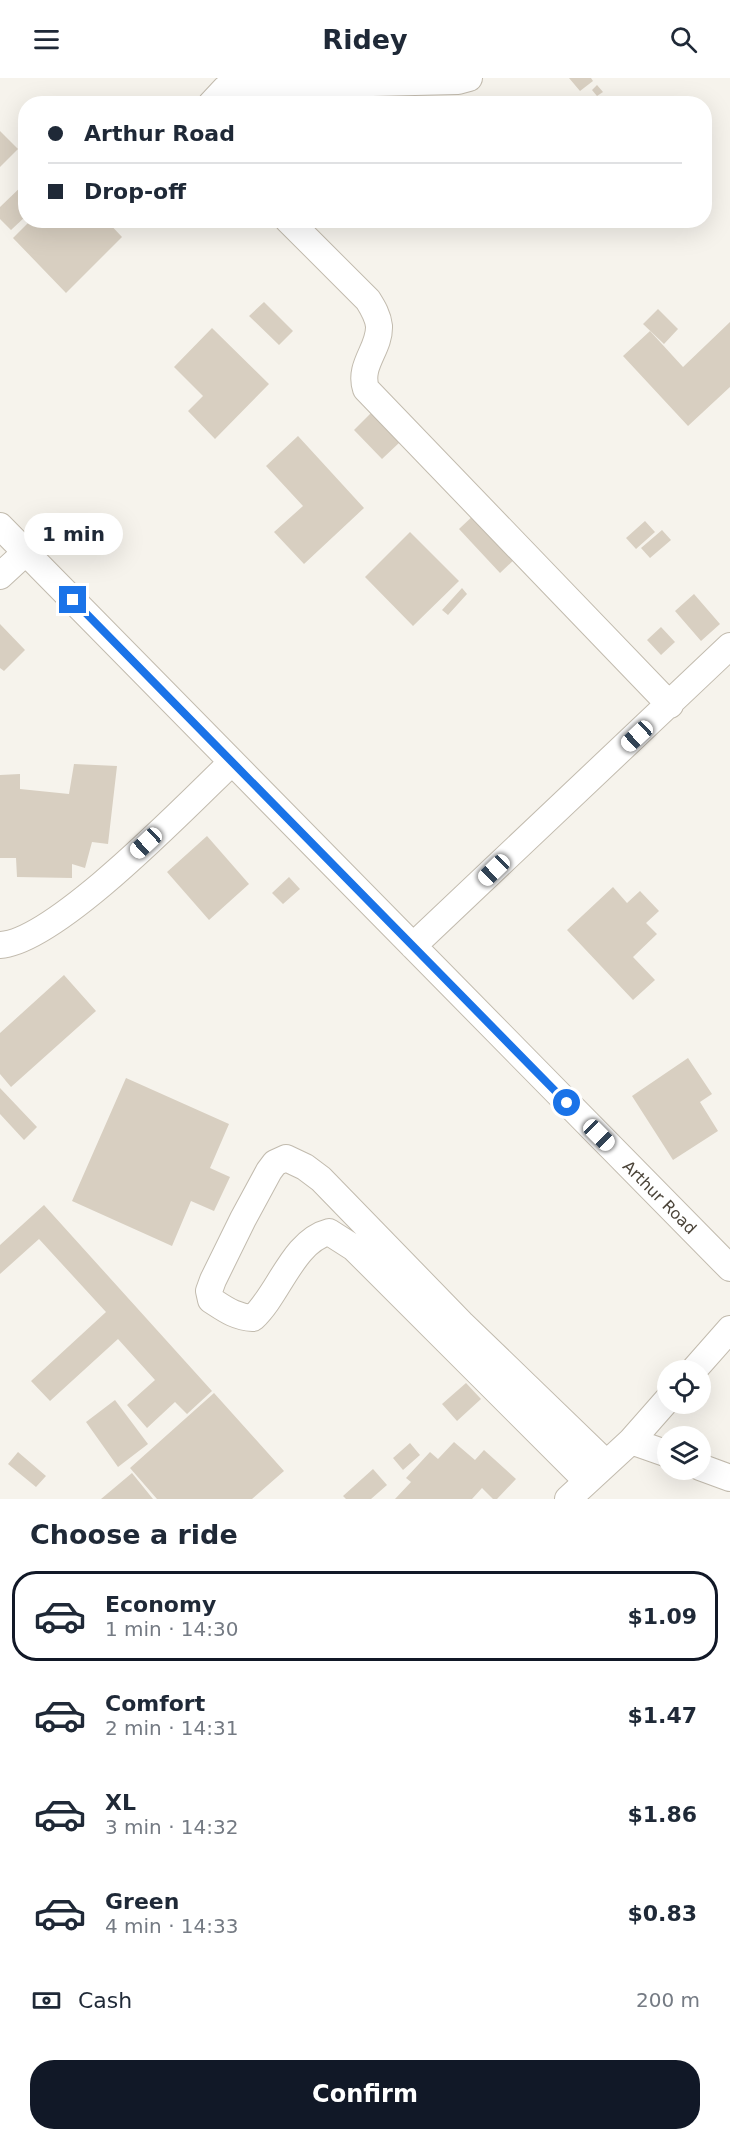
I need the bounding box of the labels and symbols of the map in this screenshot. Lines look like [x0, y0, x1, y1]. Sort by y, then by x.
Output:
callout: 1 min [23, 513, 122, 555]
route end [59, 586, 86, 613]
car [618, 717, 656, 755]
car [127, 824, 165, 862]
car [475, 851, 513, 889]
route start [553, 1089, 580, 1116]
car [580, 1116, 618, 1154]
street label: Arthur Road [619, 1157, 700, 1238]

